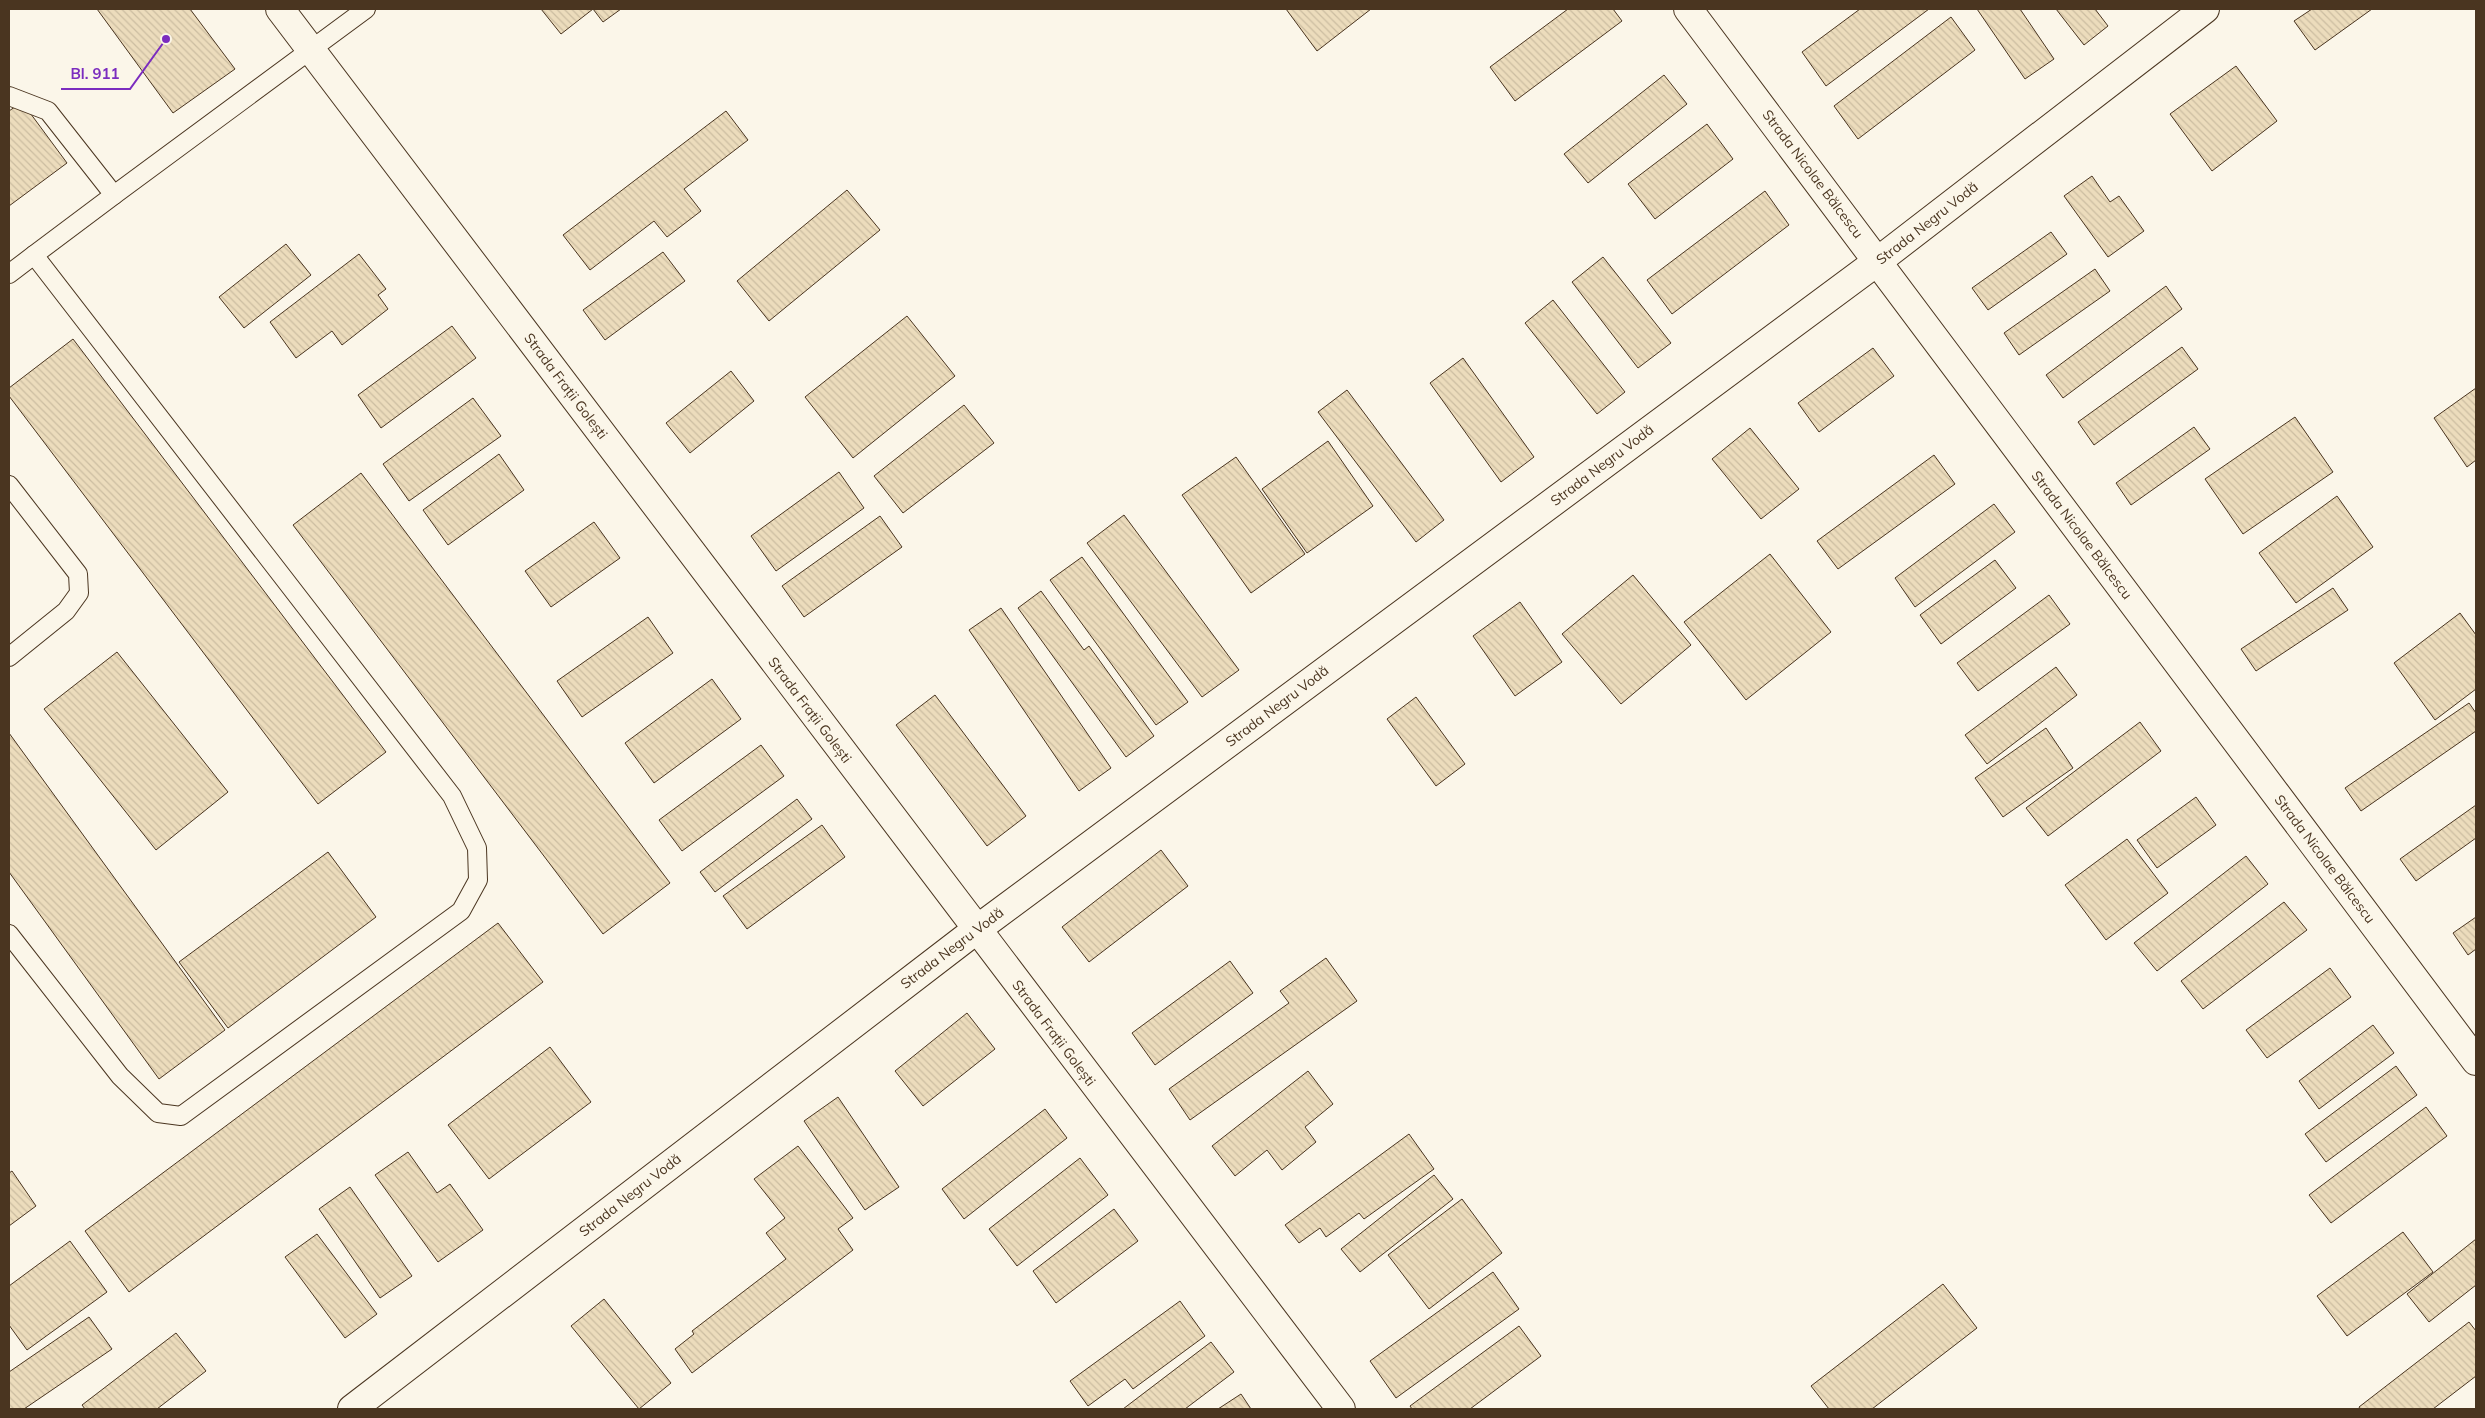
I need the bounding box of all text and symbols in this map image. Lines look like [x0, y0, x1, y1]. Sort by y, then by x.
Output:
callout: Bl. 911 [61, 59, 130, 89]
text: Bl. 911 [70, 64, 120, 83]
street label: Strada Nicolae Bălcescu [1759, 106, 1867, 242]
street label: Strada Negru Vodă [1872, 178, 1982, 268]
street label: Strada Frații Golești [520, 329, 612, 443]
street label: Strada Negru Vodă [1547, 420, 1657, 510]
street label: Strada Nicolae Bălcescu [2028, 467, 2136, 603]
street label: Strada Frații Golești [764, 653, 856, 767]
street label: Strada Negru Vodă [1222, 661, 1332, 751]
street label: Strada Nicolae Bălcescu [2271, 791, 2379, 927]
street label: Strada Negru Vodă [897, 903, 1007, 993]
street label: Strada Frații Golești [1008, 976, 1100, 1090]
street label: Strada Negru Vodă [575, 1150, 685, 1240]

